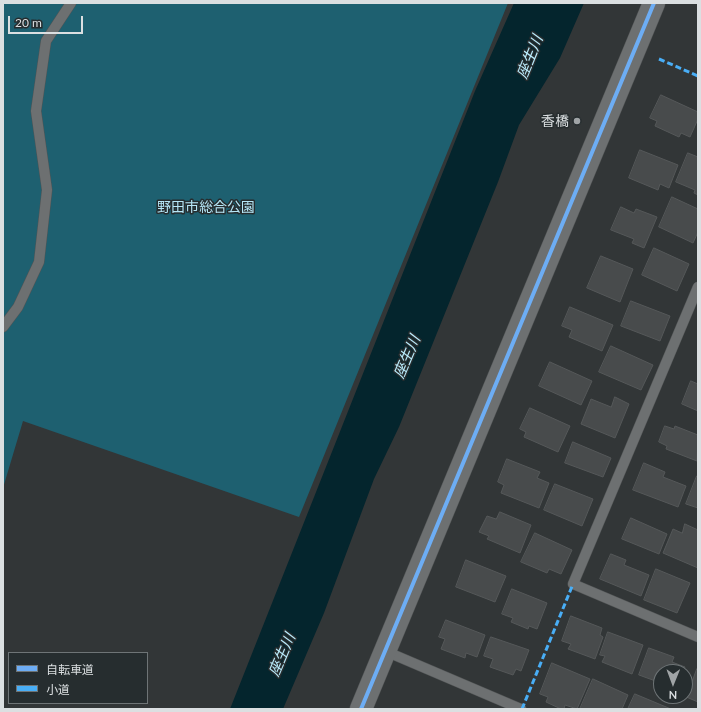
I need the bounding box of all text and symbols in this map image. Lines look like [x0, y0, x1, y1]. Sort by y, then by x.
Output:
scale bar [10, 8, 85, 34]
text: 20 m [15, 15, 42, 30]
water label: 座生川 [513, 33, 547, 81]
place label: 香橋 [541, 113, 569, 129]
marker: 香橋 [572, 116, 582, 126]
park label: 野田市総合公園 [157, 199, 255, 215]
water label: 座生川 [390, 333, 424, 381]
water label: 座生川 [265, 631, 299, 679]
legend [8, 652, 148, 704]
text: 自転車道 [46, 662, 94, 677]
north arrow [653, 664, 693, 704]
text: 小道 [46, 682, 70, 697]
text: N [668, 689, 677, 702]

